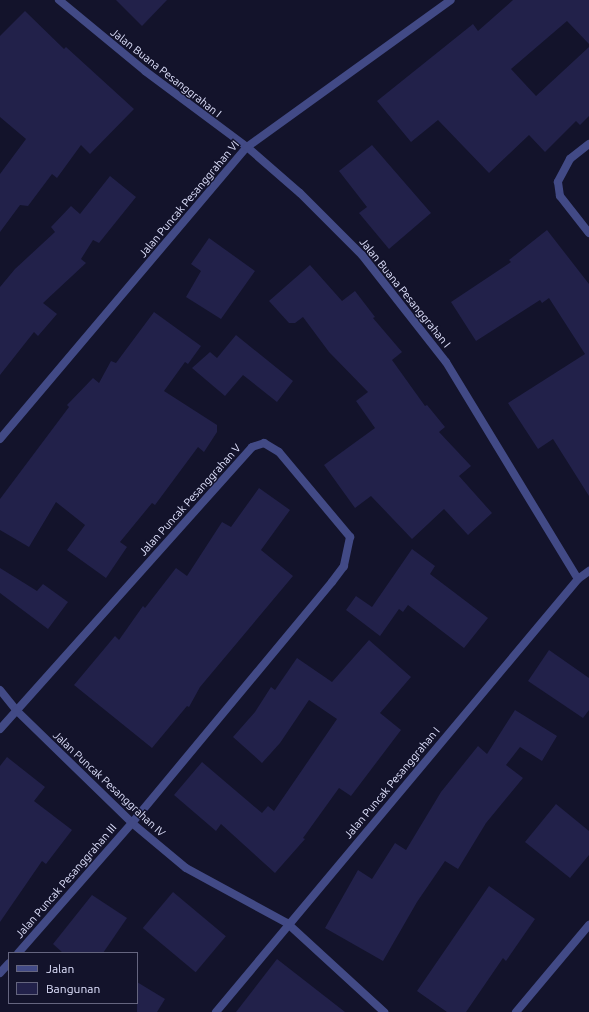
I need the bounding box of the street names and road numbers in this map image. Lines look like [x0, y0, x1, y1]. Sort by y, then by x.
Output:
street label: Jalan Buana Pesanggrahan I [108, 26, 224, 120]
street label: Jalan Puncak Pesanggrahan VI [136, 138, 242, 260]
street label: Jalan Buana Pesanggrahan I [357, 236, 453, 350]
street label: Jalan Puncak Pesanggrahan V [136, 441, 244, 559]
street label: Jalan Puncak Pesanggrahan I [341, 725, 443, 841]
street label: Jalan Puncak Pesanggrahan IV [50, 729, 168, 839]
street label: Jalan Puncak Pesanggrahan III [13, 821, 119, 941]

